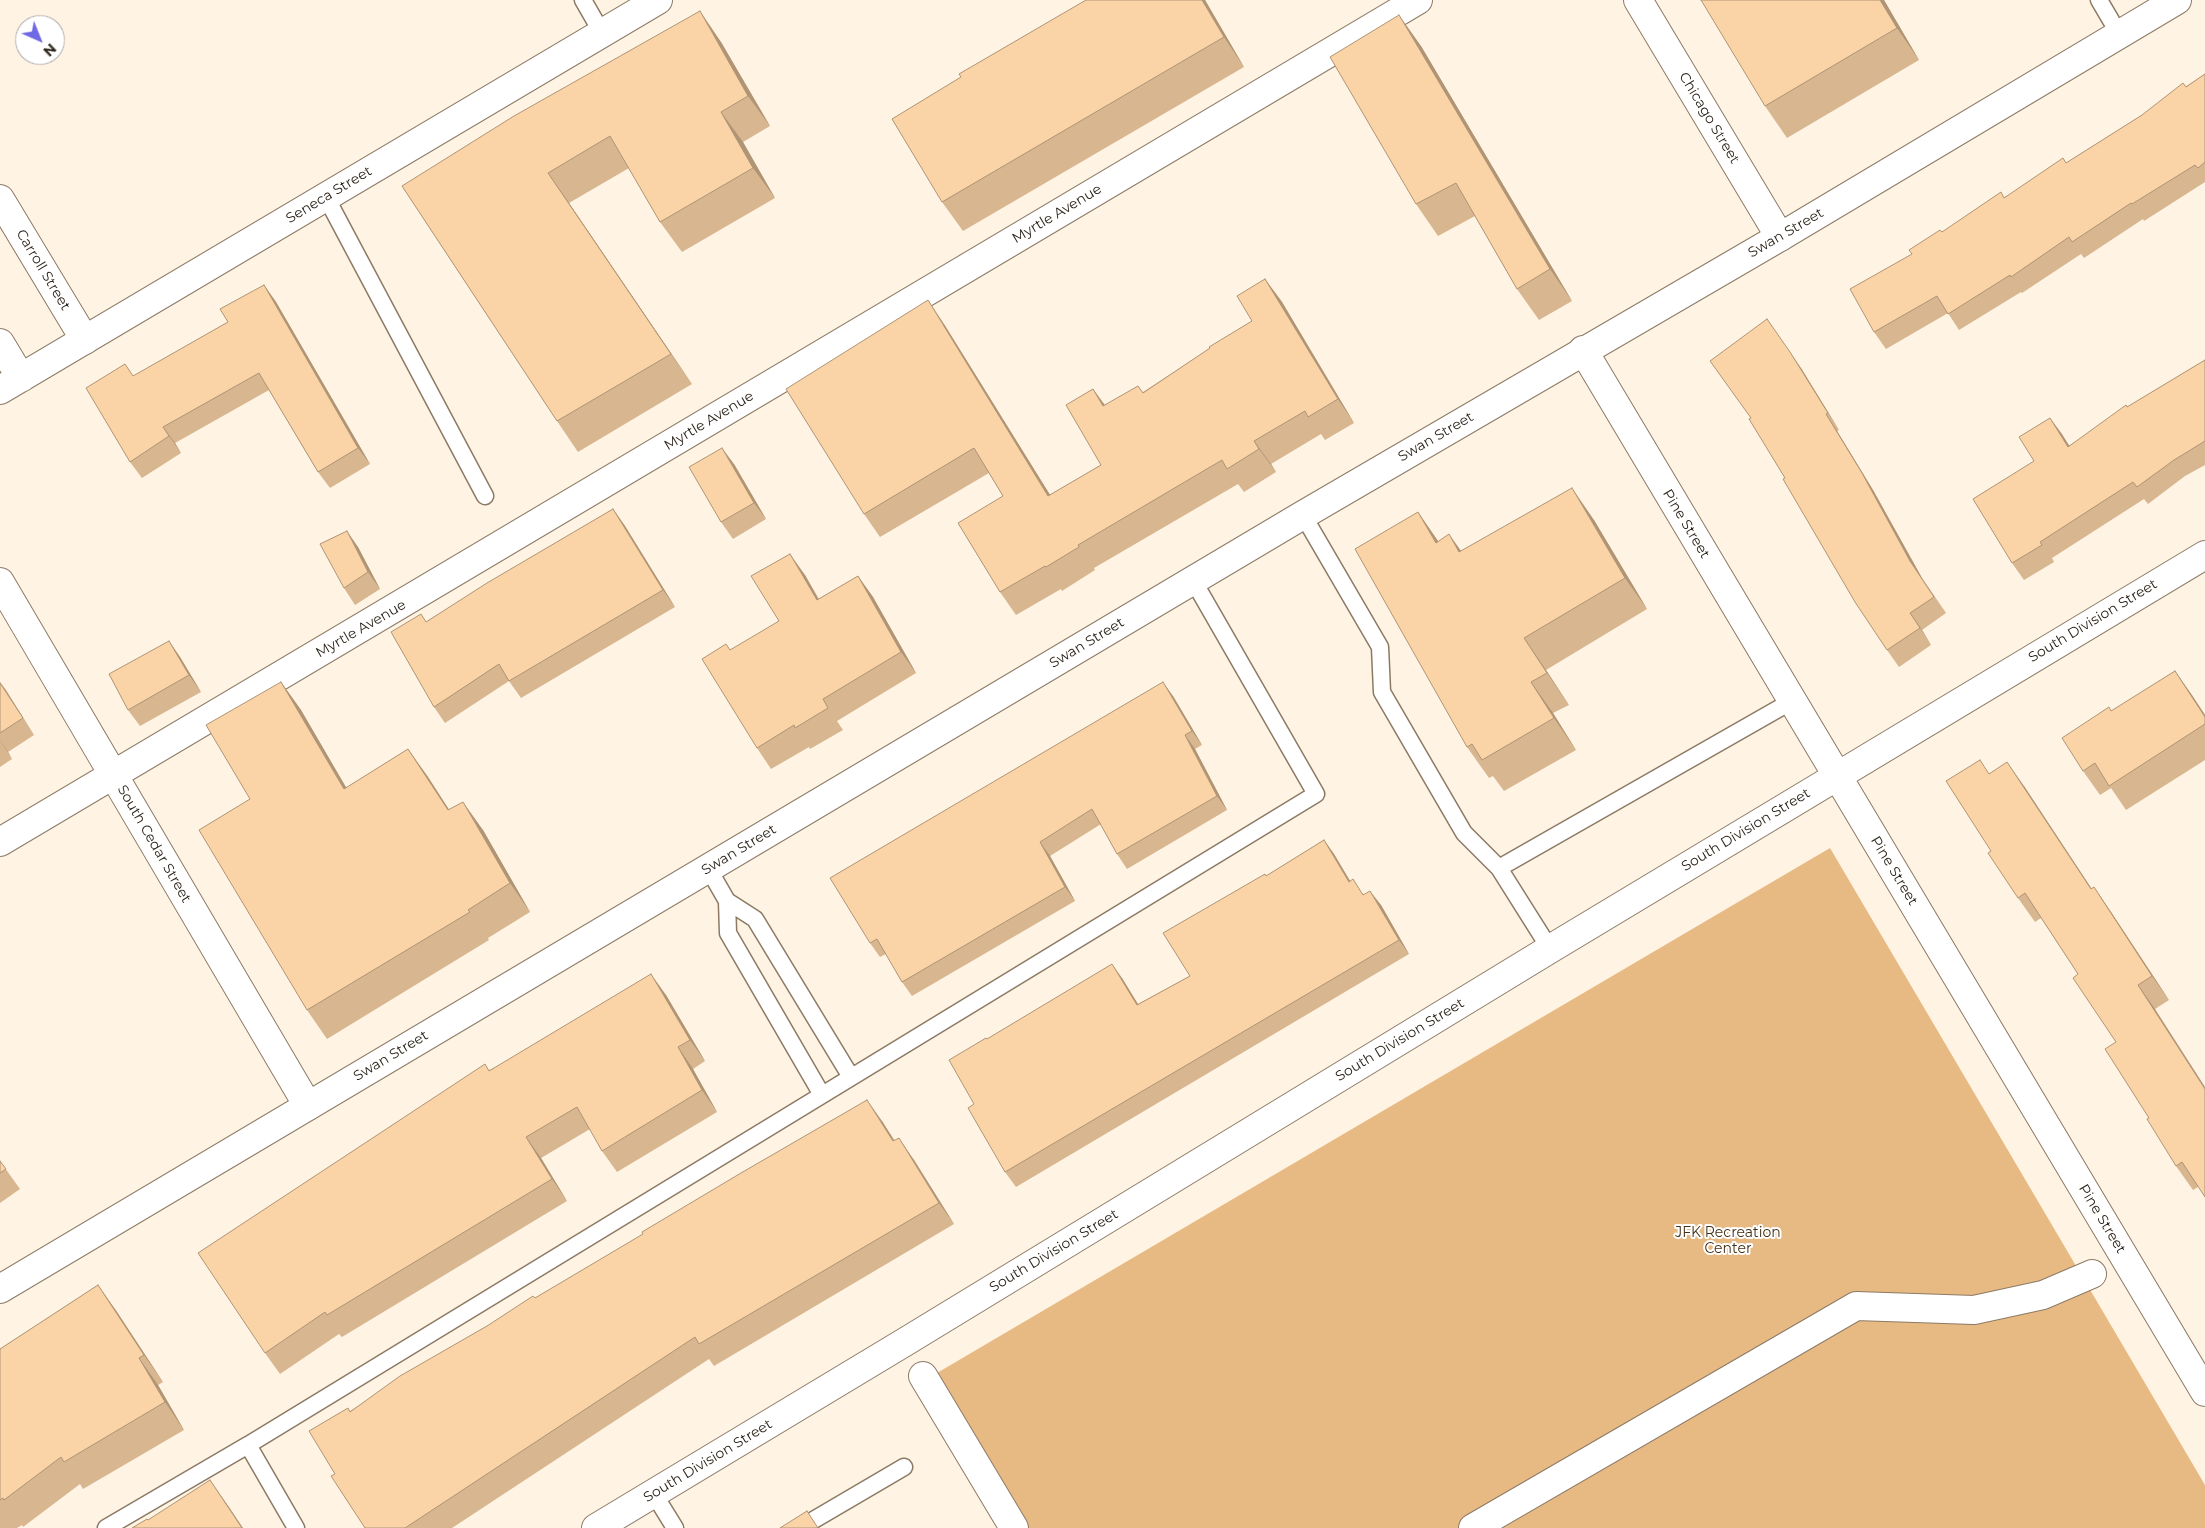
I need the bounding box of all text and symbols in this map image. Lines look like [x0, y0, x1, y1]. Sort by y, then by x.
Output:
north arrow [15, 15, 65, 65]
text: N [39, 40, 60, 60]
street label: Chicago Street [1675, 69, 1743, 167]
street label: Seneca Street [283, 163, 375, 227]
street label: Myrtle Avenue [1009, 181, 1105, 247]
street label: Swan Street [1745, 205, 1827, 261]
street label: Carroll Street [12, 227, 74, 313]
street label: Myrtle Avenue [661, 388, 757, 454]
street label: Swan Street [1395, 409, 1477, 465]
street label: Pine Street [1659, 486, 1713, 562]
street label: South Division Street [2026, 576, 2160, 666]
street label: Myrtle Avenue [313, 596, 409, 662]
street label: Swan Street [1047, 614, 1127, 672]
street label: South Cedar Street [113, 782, 195, 906]
street label: South Division Street [1679, 785, 1813, 875]
street label: Swan Street [699, 821, 779, 879]
street label: Pine Street [1867, 833, 1921, 909]
street label: South Division Street [1333, 995, 1467, 1085]
street label: Swan Street [351, 1027, 431, 1085]
street label: Pine Street [2075, 1181, 2129, 1257]
street label: South Division Street [987, 1206, 1121, 1296]
park label: JFK Recreation Center [1675, 1225, 1781, 1258]
street label: South Division Street [641, 1416, 775, 1506]

